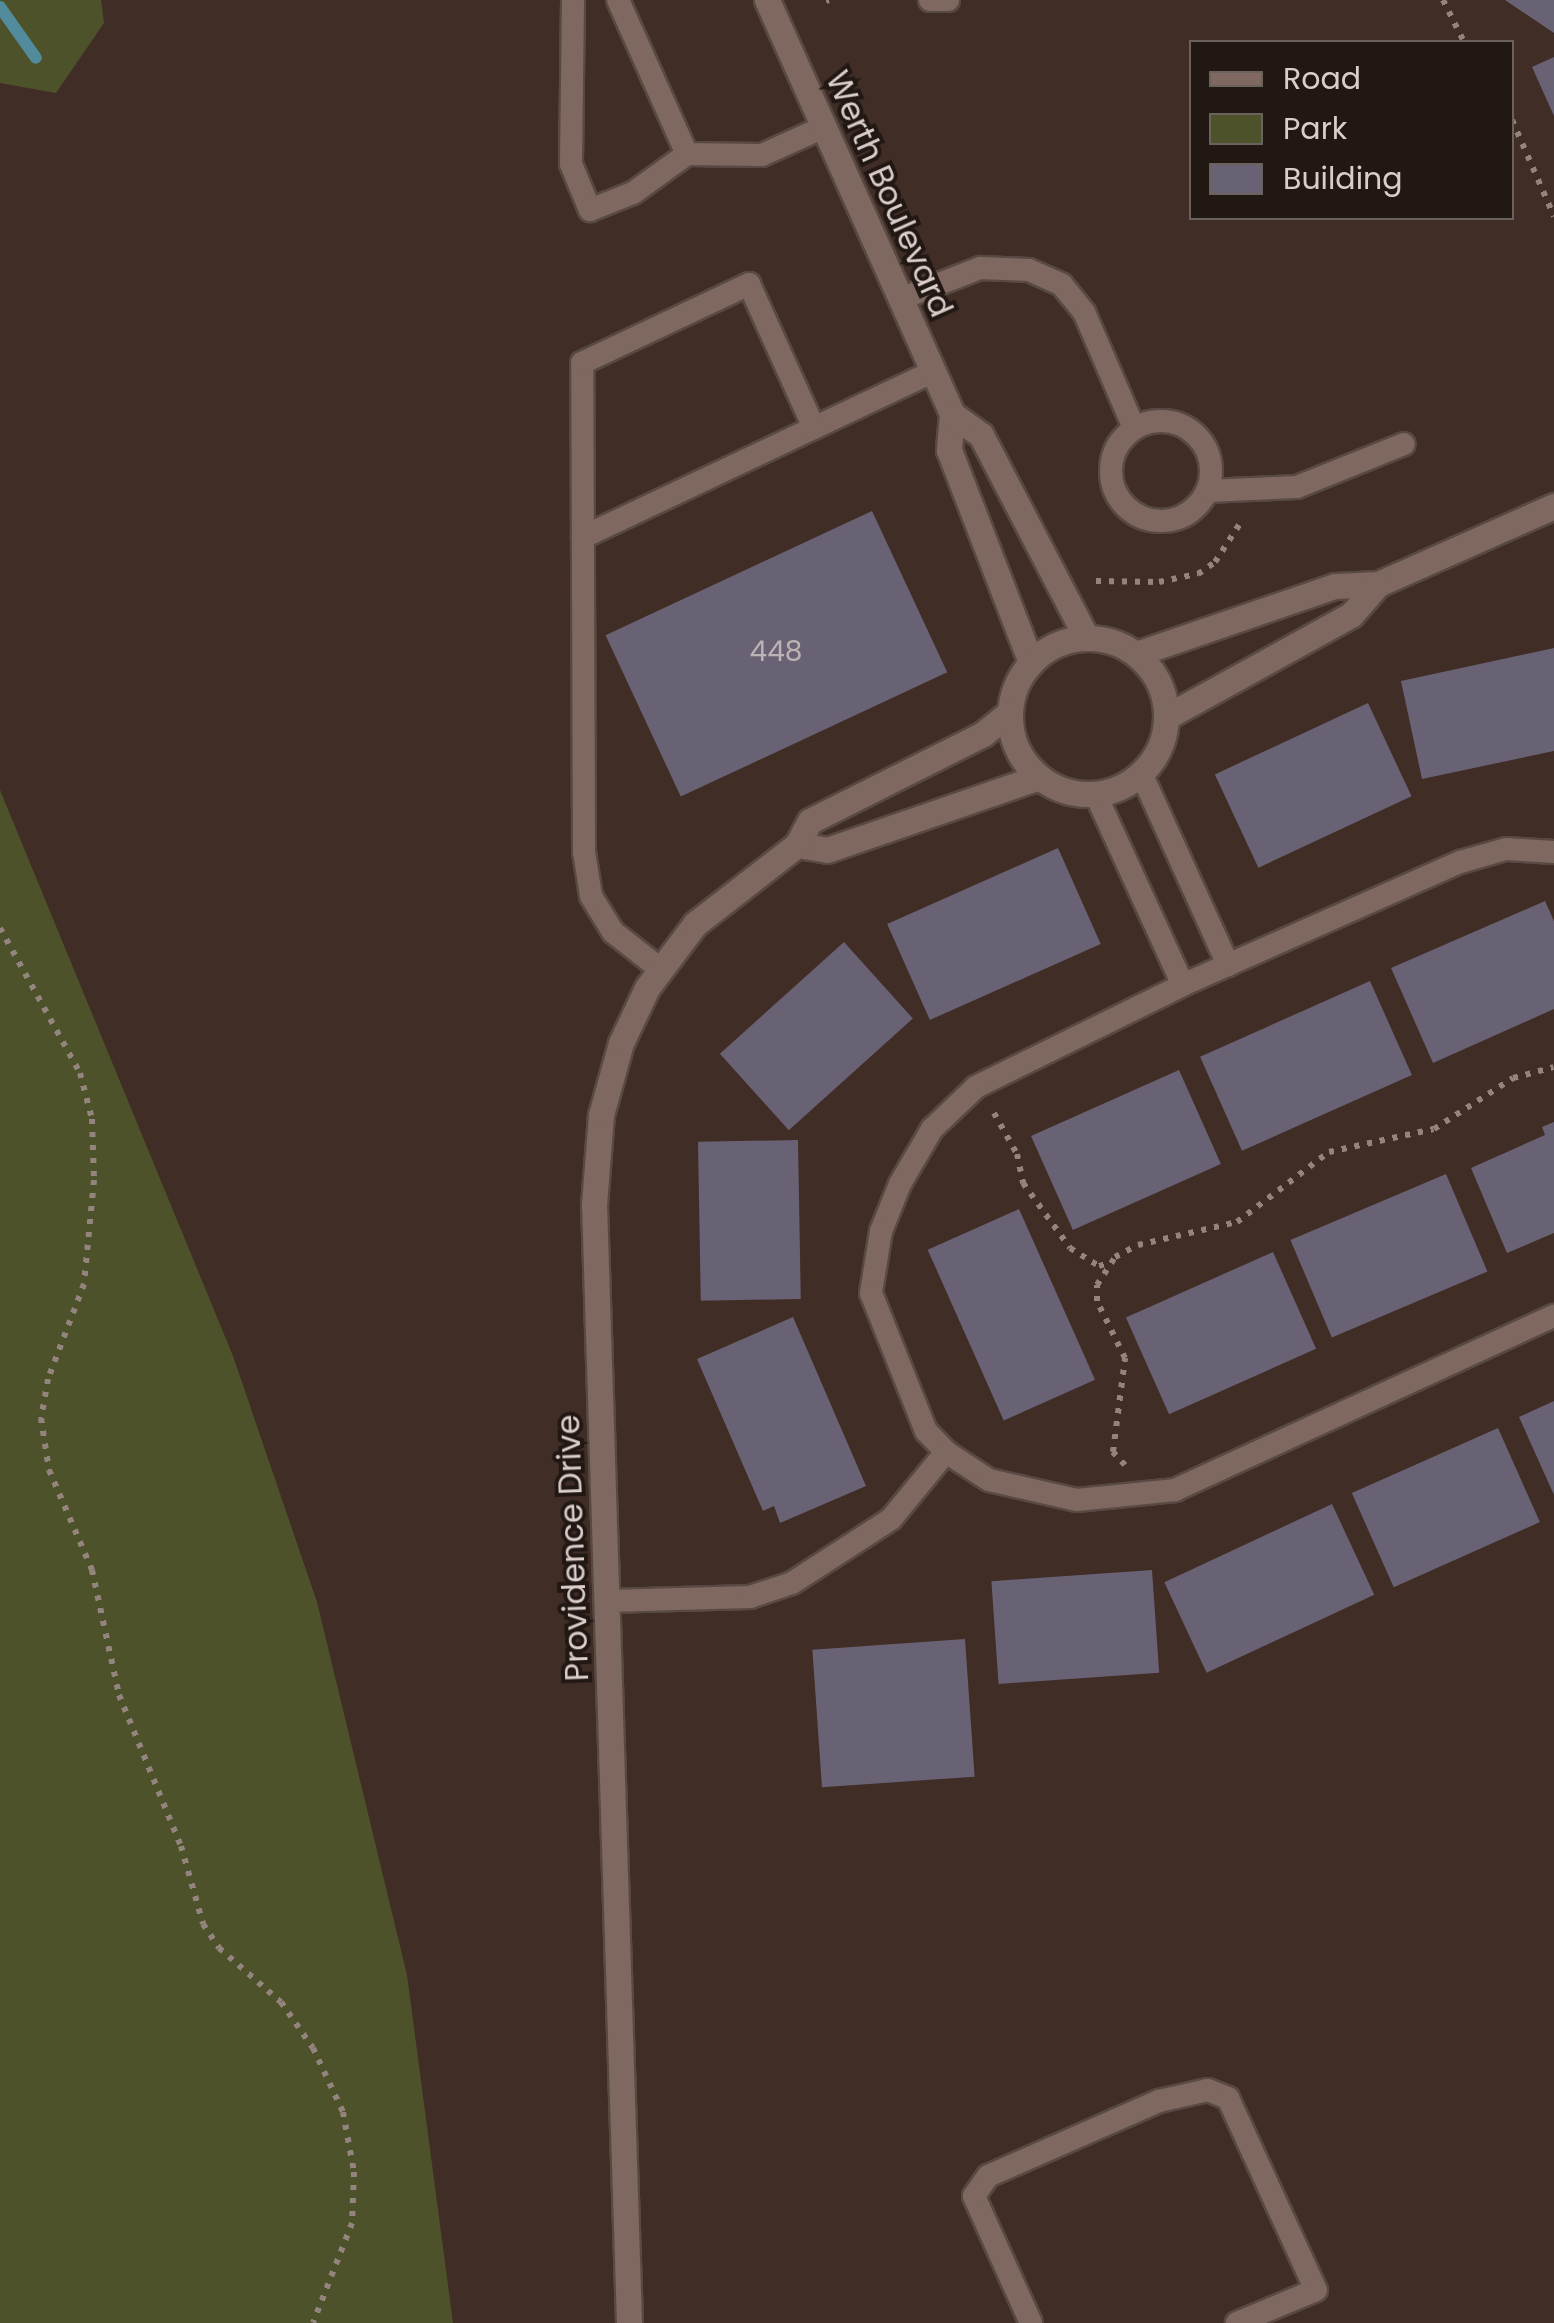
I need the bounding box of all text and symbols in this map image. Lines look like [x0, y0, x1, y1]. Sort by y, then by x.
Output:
legend [1189, 40, 1514, 220]
text: Road [1283, 57, 1361, 100]
street label: Werth Boulevard [818, 65, 960, 323]
text: Park [1283, 107, 1347, 150]
text: Building [1283, 157, 1403, 200]
house number: 448 [750, 635, 802, 669]
street label: Providence Drive [549, 1414, 597, 1682]

